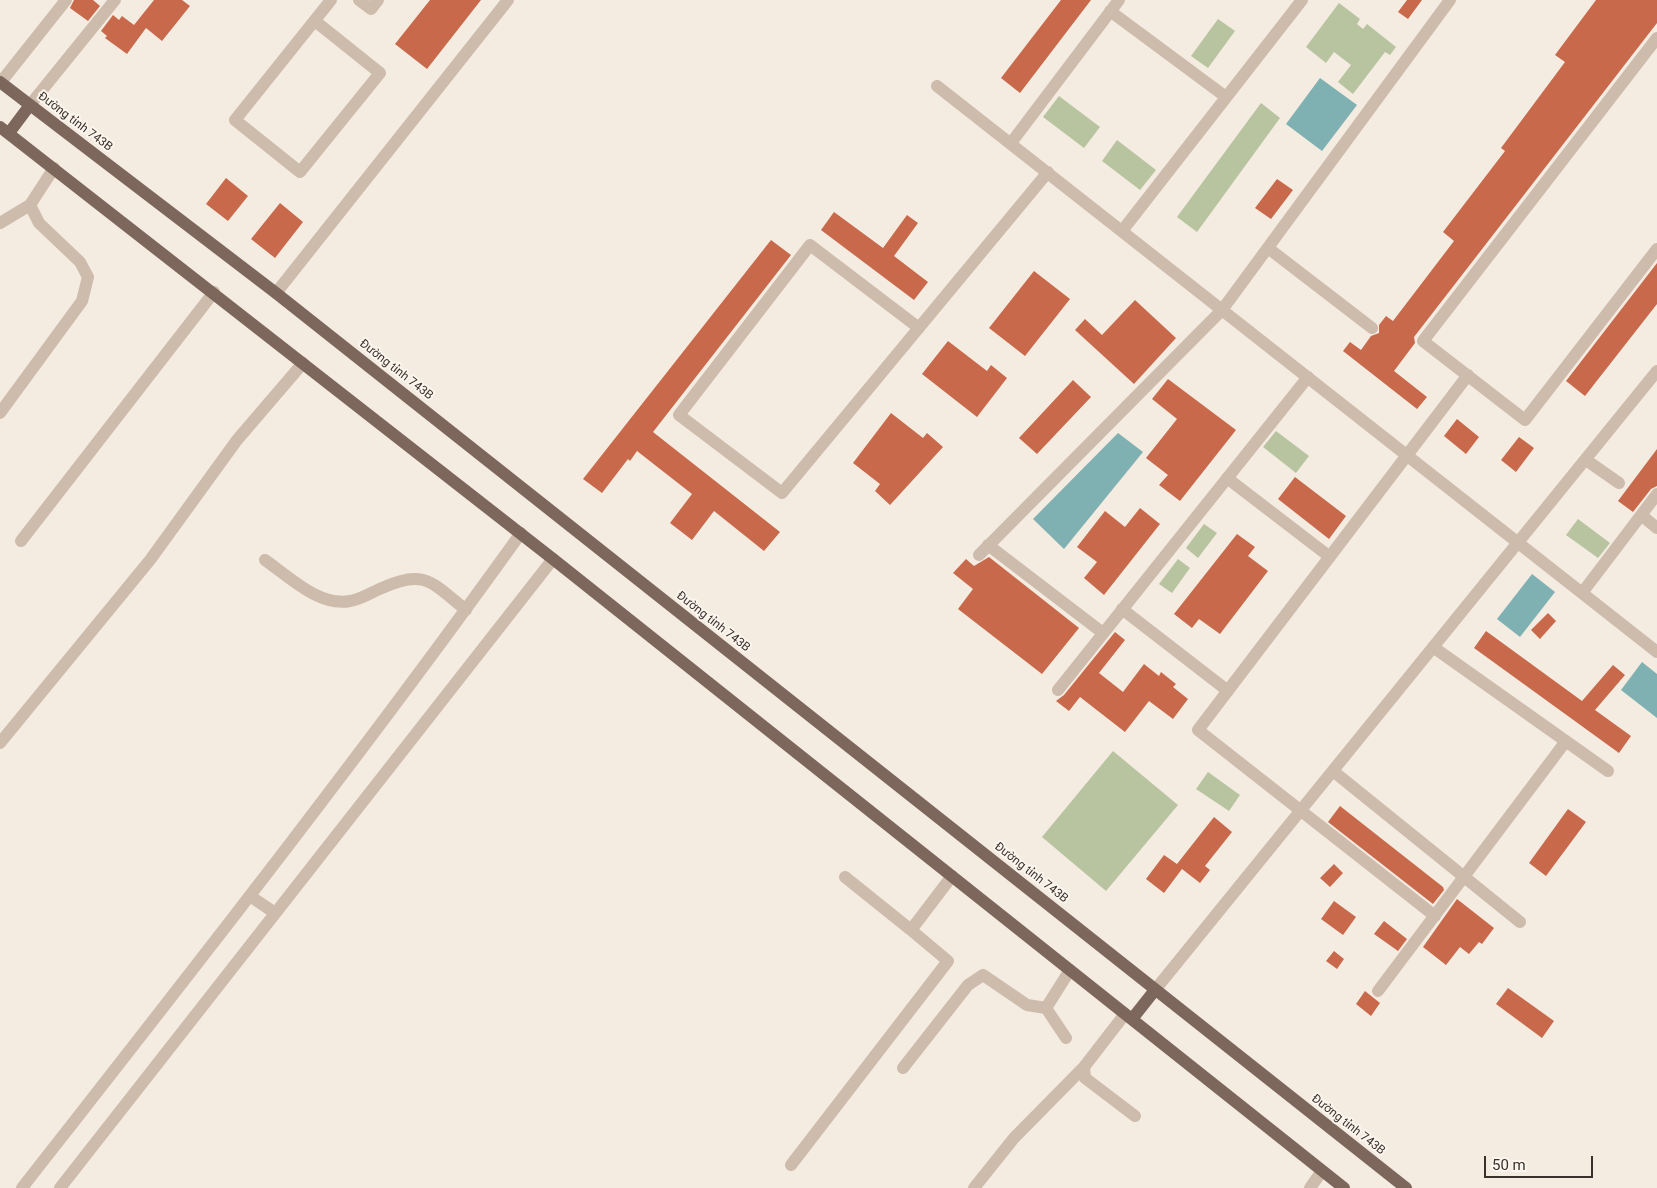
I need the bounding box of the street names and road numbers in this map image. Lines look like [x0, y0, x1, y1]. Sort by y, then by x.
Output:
street label: Đường tỉnh 743B [35, 89, 115, 155]
street label: Đường tỉnh 743B [356, 337, 436, 403]
street label: Đường tỉnh 743B [673, 589, 753, 655]
street label: Đường tỉnh 743B [991, 840, 1071, 906]
street label: Đường tỉnh 743B [1308, 1092, 1388, 1158]

